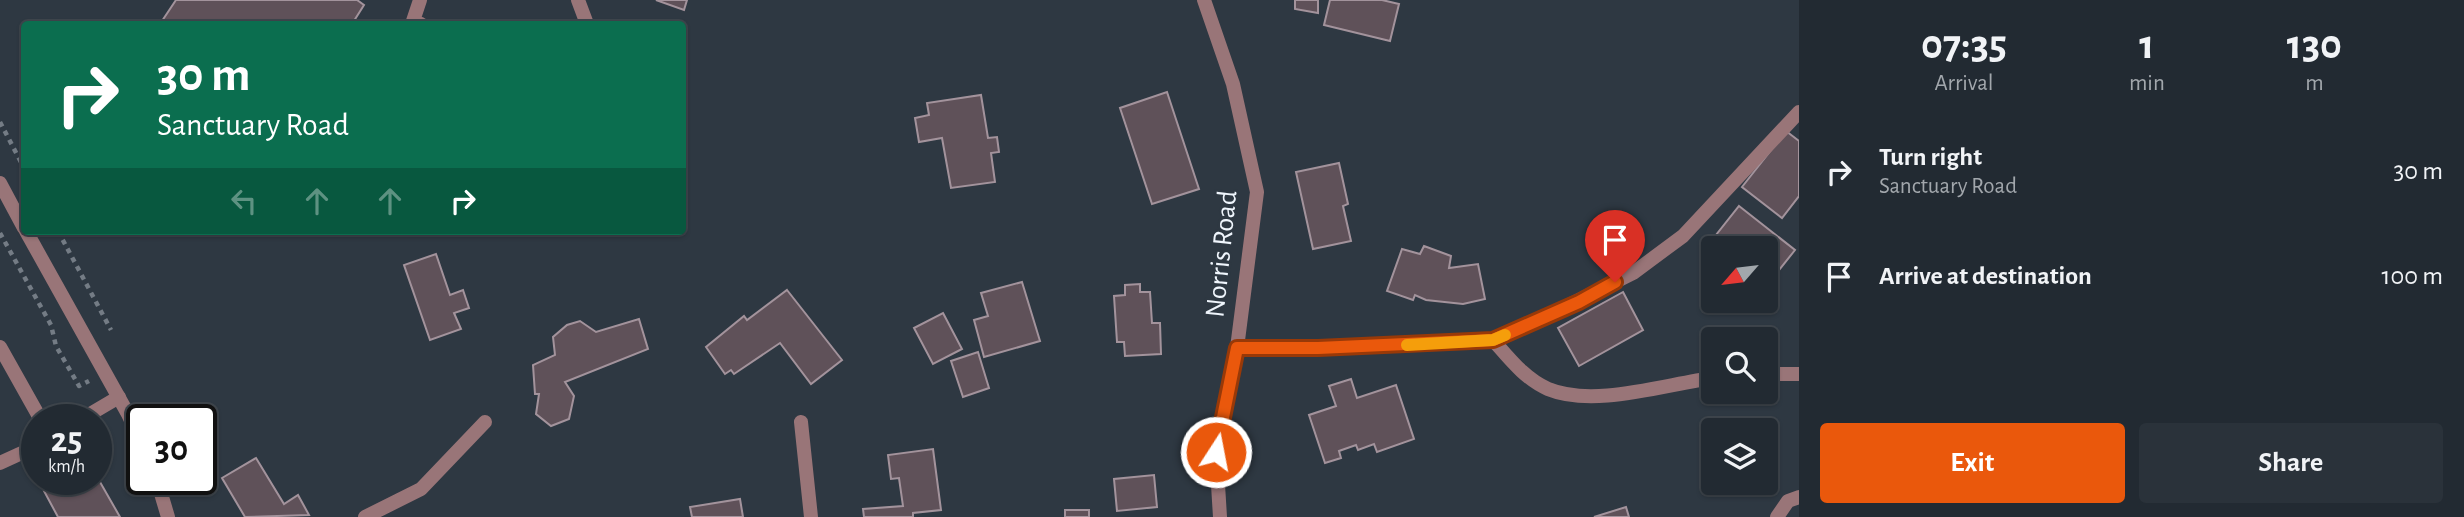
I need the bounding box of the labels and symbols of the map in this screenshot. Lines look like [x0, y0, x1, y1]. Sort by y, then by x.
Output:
street label: Norris Road [1201, 189, 1243, 319]
pin [1585, 210, 1645, 282]
north arrow [1701, 236, 1778, 313]
speed limit sign: 30 [126, 404, 217, 495]
position arrow [1179, 415, 1253, 489]

